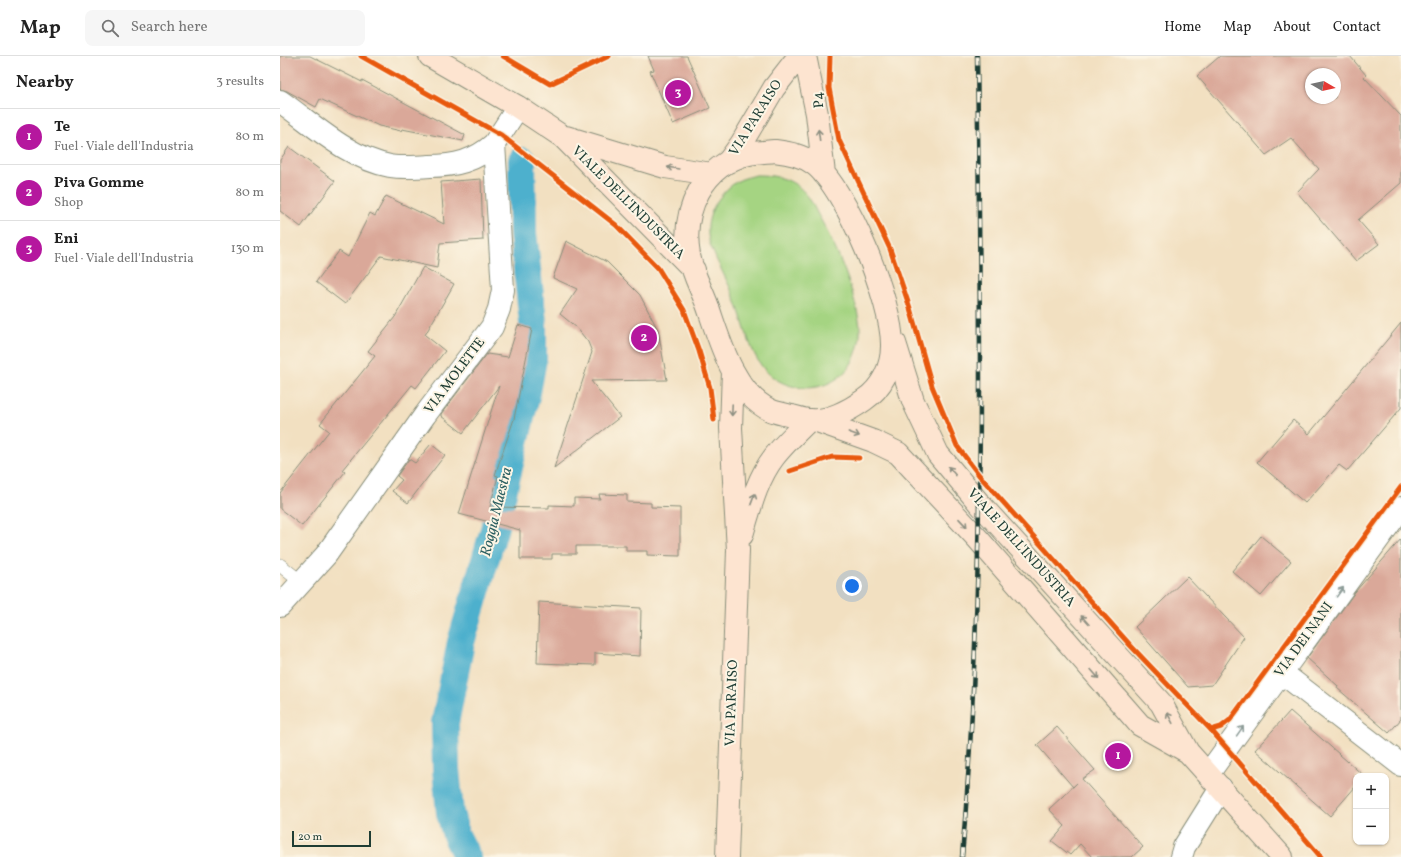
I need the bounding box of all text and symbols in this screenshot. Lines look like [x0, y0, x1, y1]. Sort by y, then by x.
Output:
search box [85, 10, 365, 46]
text: Map [20, 15, 61, 41]
icon: search [99, 17, 121, 39]
text: Search here [131, 17, 208, 38]
text: Home [1164, 18, 1201, 37]
text: Map [1223, 18, 1251, 37]
text: About [1273, 18, 1311, 37]
text: Contact [1333, 18, 1381, 37]
north arrow [1305, 68, 1341, 104]
text: Nearby [16, 71, 74, 94]
text: 3 results [216, 73, 264, 91]
street label: VIA PARAISO [725, 76, 787, 160]
pin: 3 [665, 78, 691, 108]
street label: P4 [809, 91, 829, 109]
text: Te [54, 117, 70, 138]
text: 1 [26, 128, 32, 146]
text: 80 m [235, 128, 264, 146]
one-way arrow [816, 129, 823, 142]
text: Fuel · Viale dell'Industria [54, 138, 194, 156]
street label: VIALE DELL'INDUSTRIA [567, 142, 689, 264]
one-way arrow [667, 164, 680, 172]
text: Piva Gomme [54, 173, 144, 194]
text: 2 [26, 184, 32, 202]
text: 80 m [235, 184, 264, 202]
text: Shop [54, 194, 83, 212]
text: Eni [54, 229, 79, 250]
text: 3 [26, 240, 32, 258]
text: 130 m [231, 240, 264, 258]
text: Fuel · Viale dell'Industria [54, 250, 194, 268]
pin: 2 [631, 323, 657, 353]
street label: VIA MOLETTE [420, 334, 490, 418]
one-way arrow [728, 403, 735, 416]
one-way arrow [847, 431, 859, 439]
water label: Roggia Maestra [476, 465, 518, 559]
one-way arrow [947, 465, 956, 476]
street label: VIALE DELL'INDUSTRIA [963, 485, 1079, 611]
one-way arrow [750, 494, 758, 506]
one-way arrow [958, 518, 967, 528]
your location [842, 576, 862, 596]
one-way arrow [1336, 586, 1344, 597]
street label: VIA DEI NANI [1270, 598, 1338, 682]
one-way arrow [1080, 615, 1090, 625]
street label: VIA PARAISO [721, 659, 743, 747]
one-way arrow [1091, 668, 1100, 679]
one-way arrow [1165, 712, 1173, 724]
one-way arrow [1236, 726, 1244, 737]
pin: 1 [1105, 741, 1131, 771]
map controls [1353, 773, 1389, 845]
button: + [1353, 773, 1389, 809]
button: − [1353, 809, 1389, 845]
scale bar [292, 829, 371, 848]
text: 20 m [298, 830, 322, 845]

